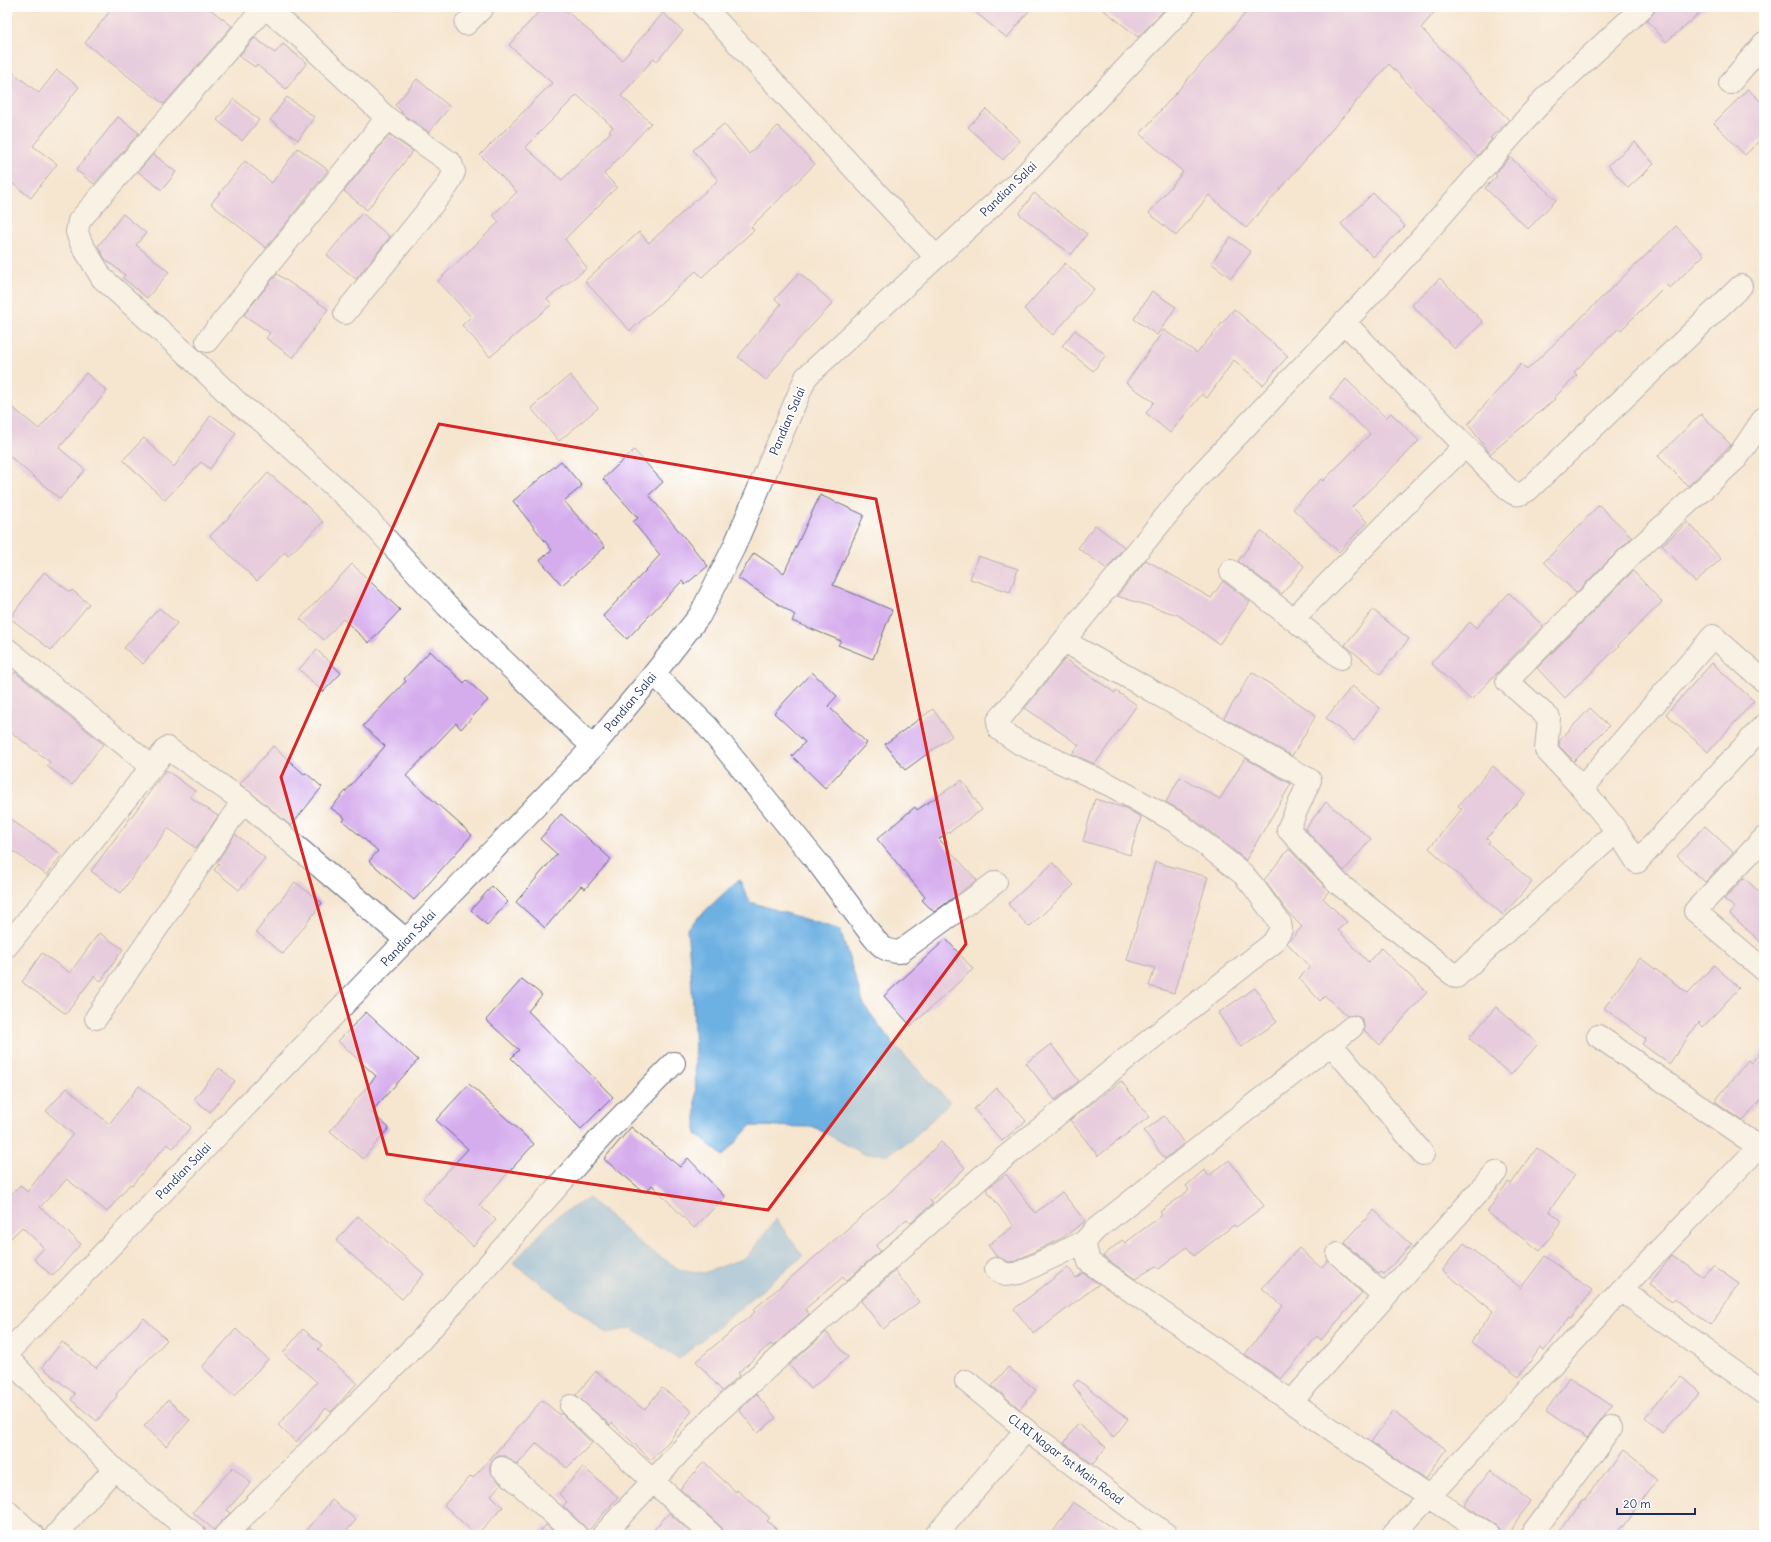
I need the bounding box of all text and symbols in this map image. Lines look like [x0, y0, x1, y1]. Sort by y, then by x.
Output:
street label: Pandian Salai [977, 158, 1039, 220]
street label: Pandian Salai [766, 385, 808, 457]
street label: Pandian Salai [601, 669, 659, 735]
street label: Pandian Salai [377, 907, 439, 969]
street label: Pandian Salai [152, 1140, 214, 1202]
street label: CLRI Nagar 1st Main Road [1005, 1411, 1127, 1507]
scale bar [1617, 1490, 1695, 1516]
text: 20 m [1623, 1496, 1651, 1511]

